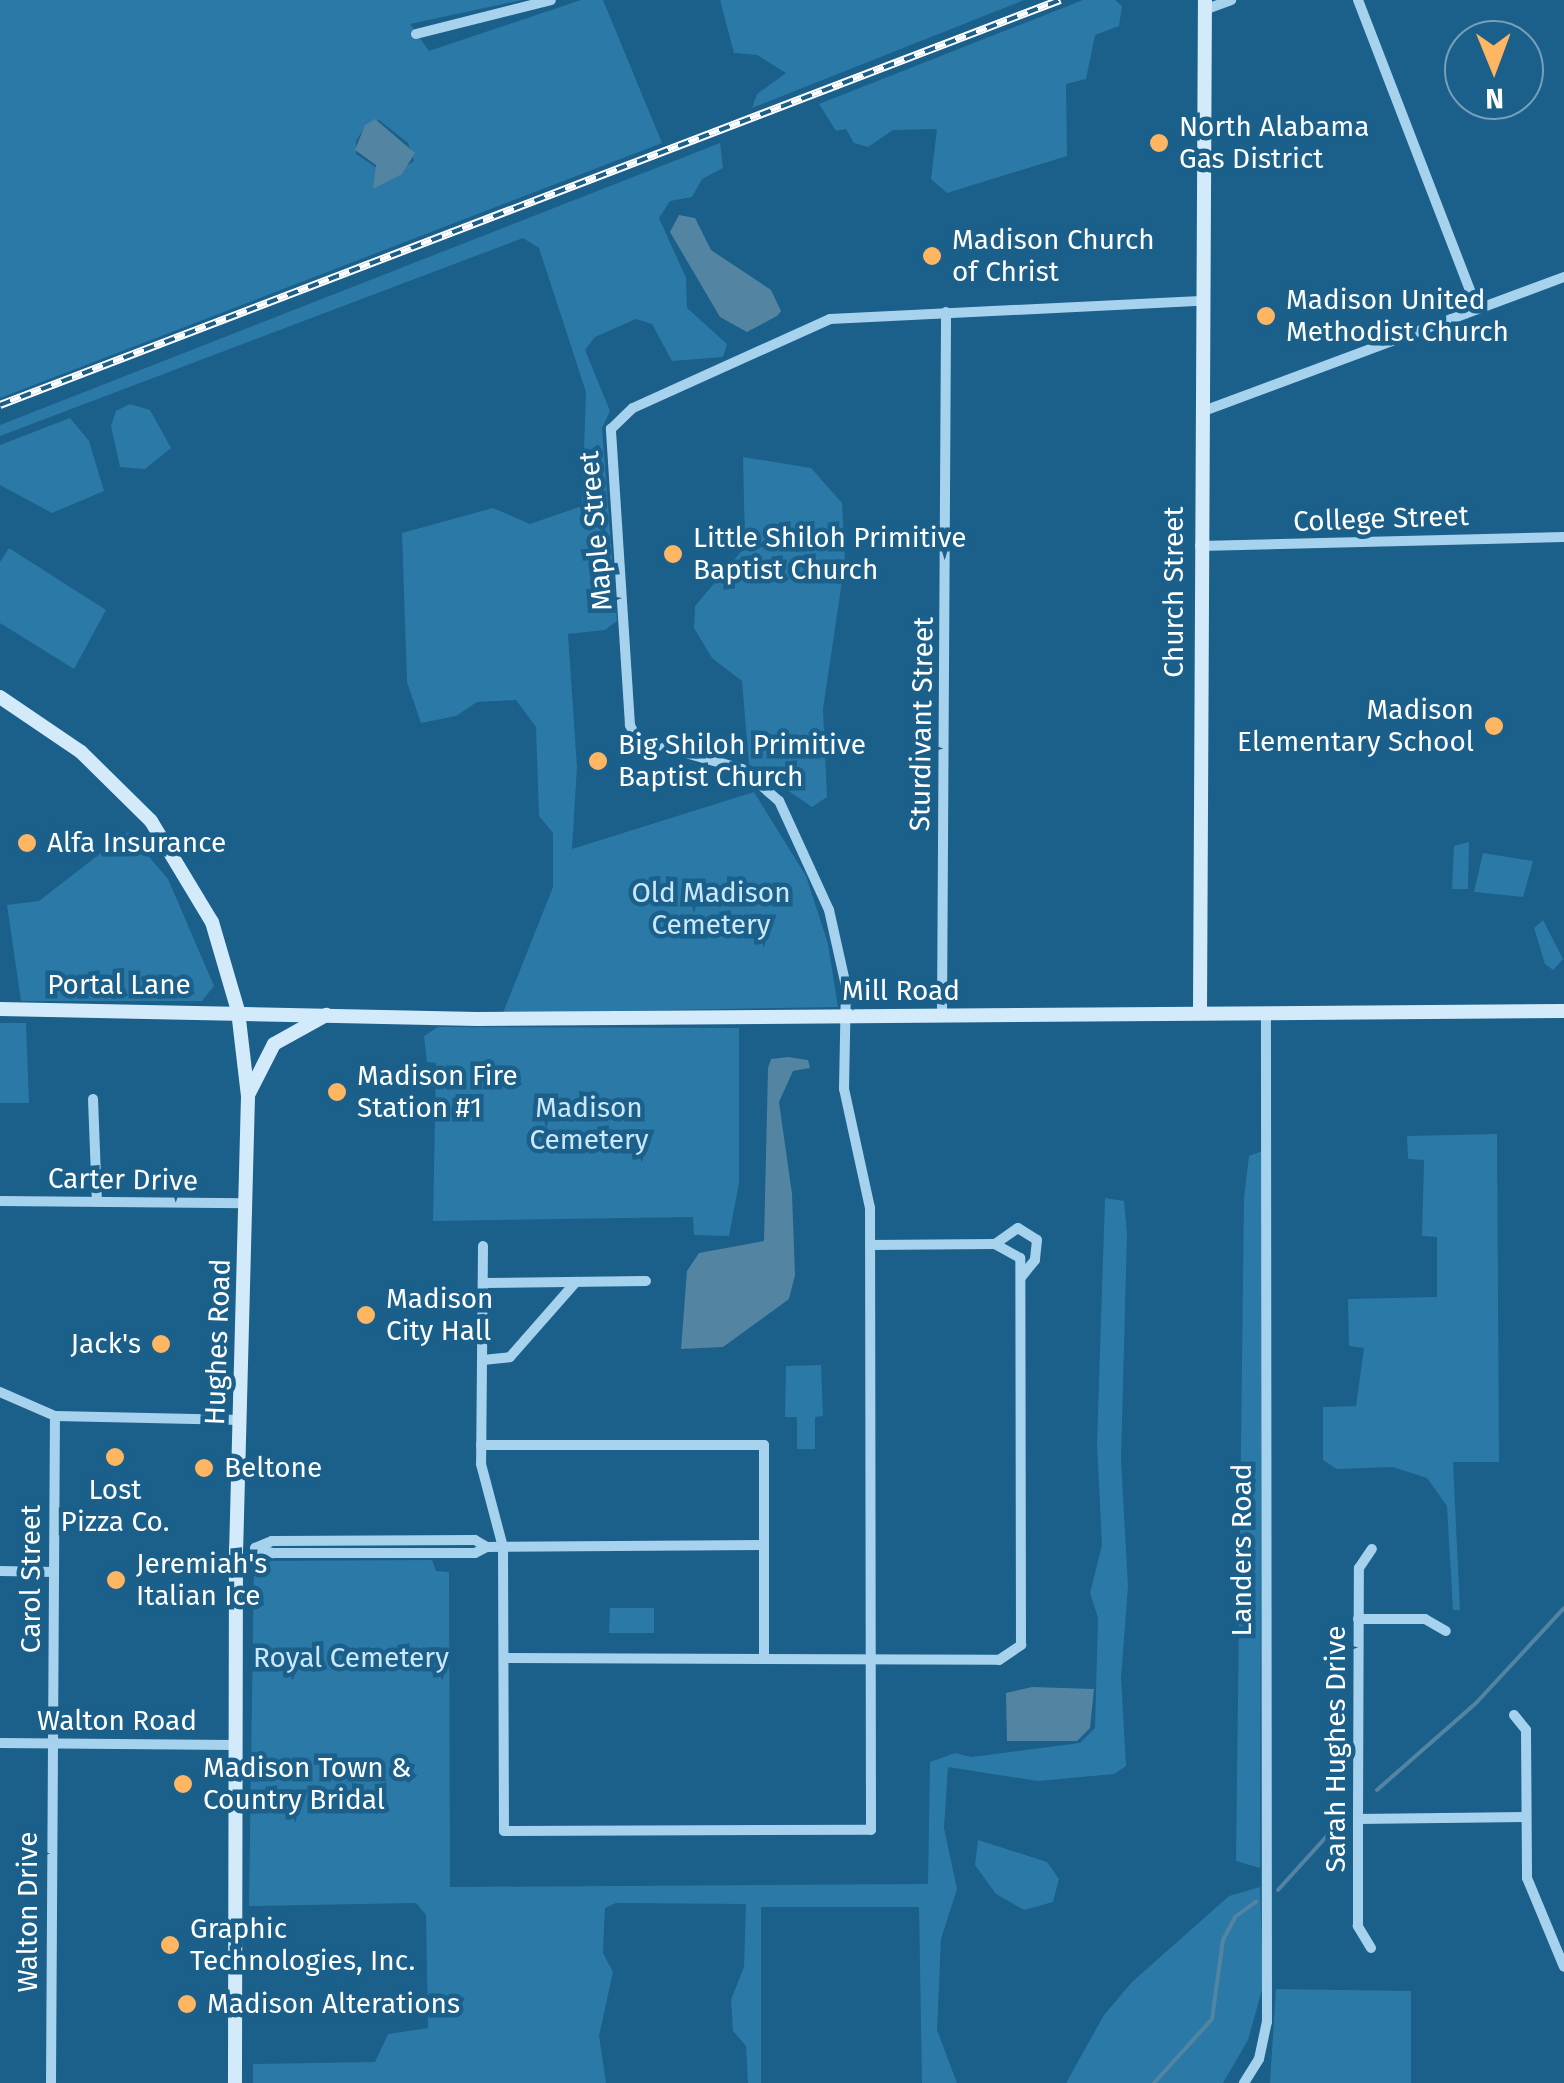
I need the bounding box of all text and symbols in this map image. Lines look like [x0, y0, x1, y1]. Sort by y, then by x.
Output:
north arrow [1444, 20, 1544, 120]
text: N [1485, 82, 1504, 115]
place label: North Alabama Gas District [1179, 110, 1369, 176]
marker: North Alabama Gas District [1148, 132, 1170, 154]
place label: Madison Church of Christ [952, 223, 1155, 289]
marker: Madison Church of Christ [921, 245, 943, 267]
place label: Madison United Methodist Church [1286, 283, 1509, 349]
marker: Madison United Methodist Church [1255, 305, 1277, 327]
street label: Maple Street [572, 450, 620, 612]
street label: College Street [1293, 499, 1469, 539]
street label: Church Street [1157, 506, 1191, 678]
place label: Little Shiloh Primitive Baptist Church [693, 521, 967, 587]
marker: Little Shiloh Primitive Baptist Church [662, 543, 684, 565]
street label: Sturdivant Street [903, 616, 941, 832]
place label: Madison Elementary School [1237, 693, 1474, 759]
marker: Madison Elementary School [1483, 715, 1505, 737]
place label: Big Shiloh Primitive Baptist Church [618, 728, 866, 794]
marker: Big Shiloh Primitive Baptist Church [587, 750, 609, 772]
place label: Alfa Insurance [47, 826, 226, 860]
marker: Alfa Insurance [16, 832, 38, 854]
park label: Old Madison Cemetery [631, 876, 791, 942]
street label: Portal Lane [47, 968, 191, 1002]
street label: Mill Road [842, 974, 960, 1008]
place label: Madison Fire Station #1 [357, 1059, 518, 1125]
marker: Madison Fire Station #1 [326, 1081, 348, 1103]
park label: Madison Cemetery [529, 1091, 649, 1157]
street label: Carter Drive [48, 1162, 198, 1198]
street label: Hughes Road [198, 1258, 238, 1426]
place label: Madison City Hall [386, 1282, 493, 1348]
marker: Madison City Hall [355, 1304, 377, 1326]
place label: Jack's [71, 1327, 141, 1361]
marker: Jack's [150, 1333, 172, 1355]
marker: Lost Pizza Co. [104, 1446, 126, 1468]
place label: Beltone [224, 1451, 322, 1485]
marker: Beltone [193, 1457, 215, 1479]
street label: Landers Road [1225, 1464, 1259, 1636]
place label: Lost Pizza Co. [61, 1473, 169, 1539]
street label: Carol Street [14, 1505, 48, 1653]
place label: Jeremiah's Italian Ice [136, 1547, 267, 1613]
marker: Jeremiah's Italian Ice [105, 1569, 127, 1591]
street label: Sarah Hughes Drive [1319, 1625, 1353, 1873]
park label: Royal Cemetery [253, 1641, 449, 1675]
street label: Walton Road [37, 1704, 197, 1738]
place label: Madison Town & Country Bridal [203, 1751, 412, 1817]
marker: Madison Town & Country Bridal [172, 1773, 194, 1795]
street label: Walton Drive [11, 1832, 45, 1992]
place label: Graphic Technologies, Inc. [190, 1912, 415, 1978]
marker: Graphic Technologies, Inc. [159, 1934, 181, 1956]
place label: Madison Alterations [207, 1987, 460, 2021]
marker: Madison Alterations [176, 1993, 198, 2015]

